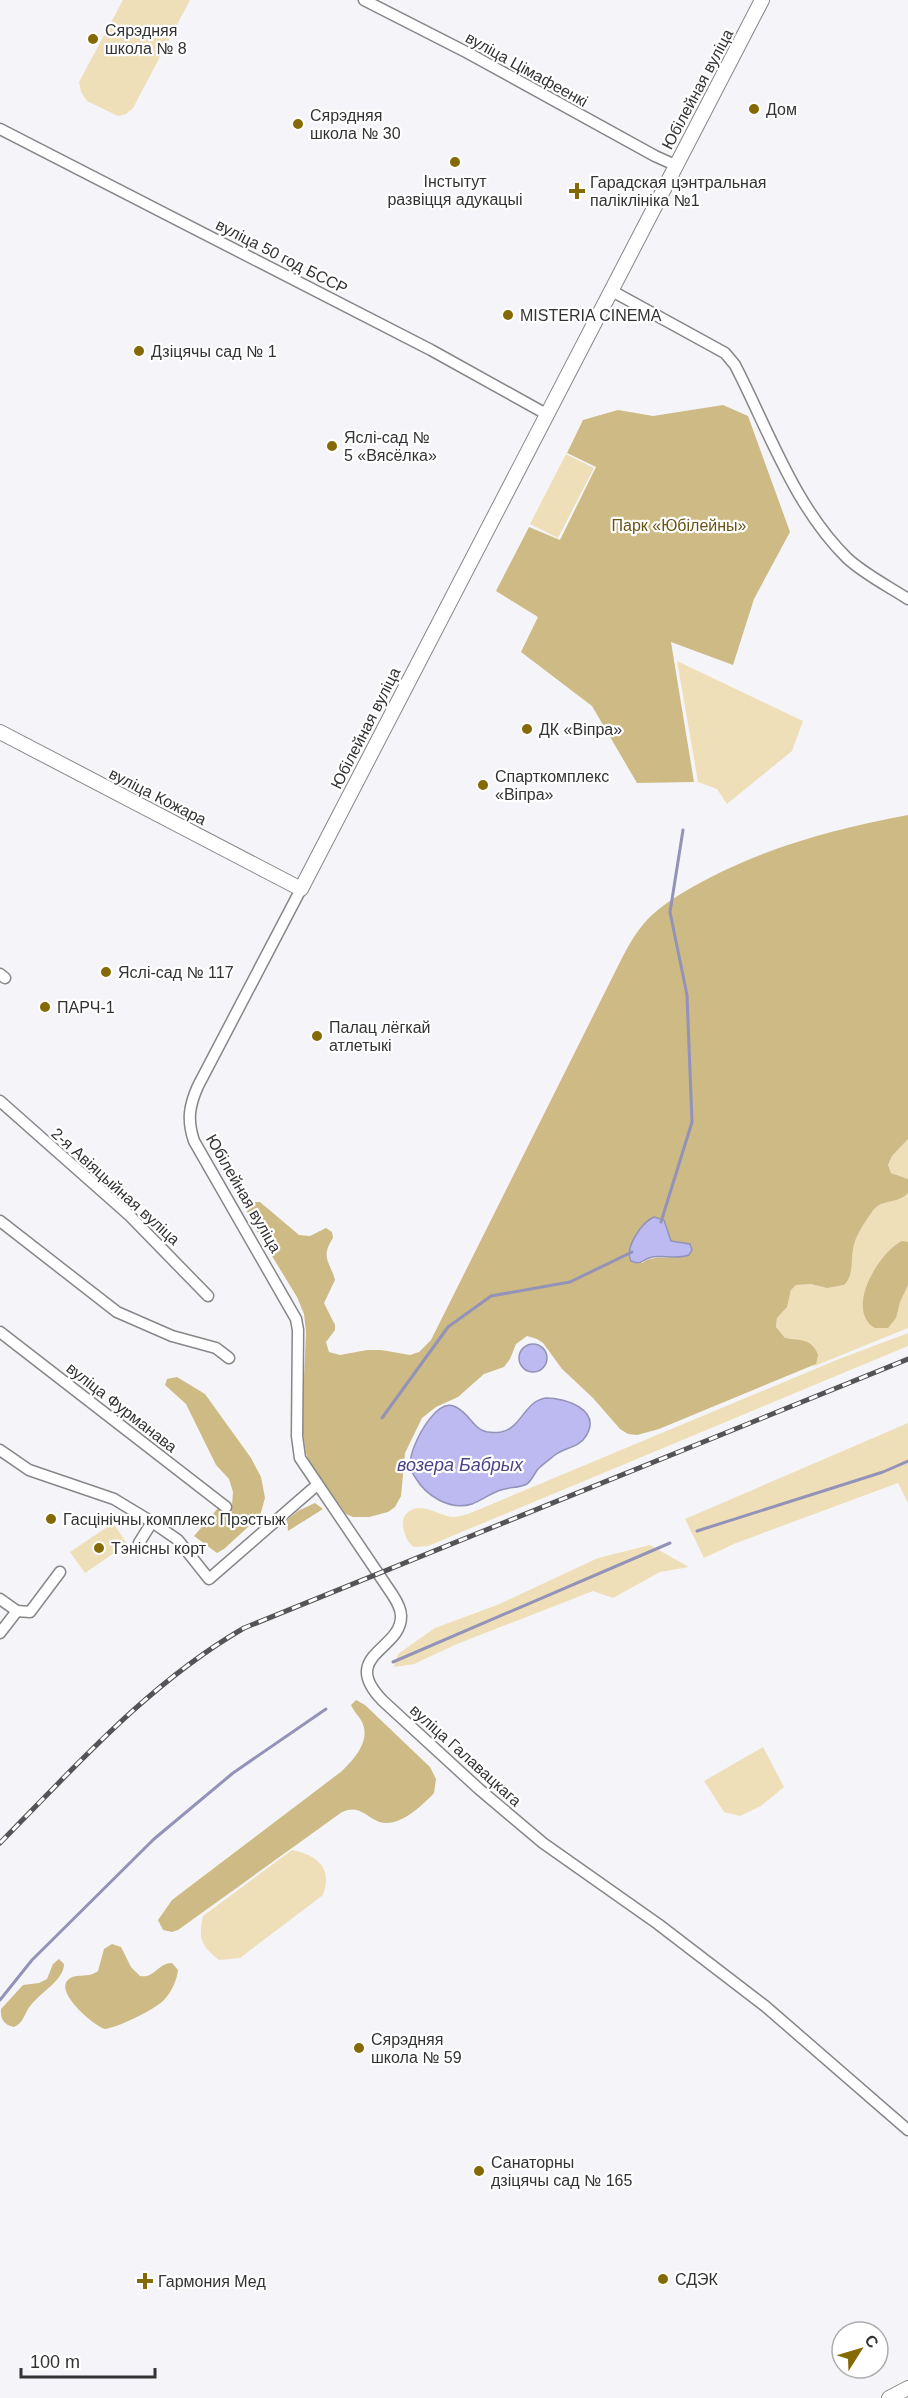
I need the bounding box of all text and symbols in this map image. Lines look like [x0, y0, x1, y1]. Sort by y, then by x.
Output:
place label: Сярэдняя школа № 8 [105, 22, 187, 57]
street label: Юбілейная вуліца [659, 26, 736, 152]
street label: вуліца Цімафеенкі [463, 29, 591, 110]
marker: Сярэдняя школа № 8 [86, 32, 100, 46]
place label: Дом [766, 101, 797, 118]
marker: Дом [747, 102, 761, 116]
place label: Сярэдняя школа № 30 [310, 107, 401, 142]
marker: Сярэдняя школа № 30 [291, 117, 305, 131]
marker: Інстытут развіцця адукацыі [448, 155, 462, 169]
place label: Інстытут развіцця адукацыі [387, 173, 523, 208]
place label: Гарадская цэнтральная паліклініка №1 [590, 174, 767, 209]
marker: Гарадская цэнтральная паліклініка №1 [568, 182, 586, 200]
street label: вуліца 50 год БССР [213, 216, 350, 297]
place label: MISTERIA CINEMA [520, 307, 662, 324]
marker: MISTERIA CINEMA [501, 308, 515, 322]
place label: Дзіцячы сад № 1 [151, 343, 277, 360]
marker: Дзіцячы сад № 1 [132, 344, 146, 358]
place label: Яслі-сад № 5 «Вясёлка» [344, 429, 437, 464]
marker: Яслі-сад № 5 «Вясёлка» [325, 439, 339, 453]
park label: Парк «Юбілейны» [612, 517, 747, 534]
street label: Юбілейная вуліца [328, 665, 403, 792]
place label: ДК «Віпра» [539, 721, 622, 738]
marker: ДК «Віпра» [520, 722, 534, 736]
street label: вуліца Кожара [106, 765, 209, 828]
place label: Спарткомплекс «Віпра» [495, 768, 609, 803]
marker: Спарткомплекс «Віпра» [476, 778, 490, 792]
place label: Яслі-сад № 117 [118, 964, 234, 981]
marker: Яслі-сад № 117 [99, 965, 113, 979]
place label: ПАРЧ-1 [57, 999, 115, 1016]
marker: ПАРЧ-1 [38, 1000, 52, 1014]
place label: Палац лёгкай атлетыкі [329, 1019, 431, 1054]
marker: Палац лёгкай атлетыкі [310, 1029, 324, 1043]
street label: 2-я Авіяцыйная вуліца [48, 1125, 183, 1248]
street label: Юбілейная вуліца [203, 1131, 284, 1255]
street label: вуліца Фурманава [63, 1359, 180, 1456]
water label: возера Бабрых [397, 1455, 524, 1475]
place label: Гасцінічны комплекс Прэстыж [63, 1511, 286, 1528]
marker: Гасцінічны комплекс Прэстыж [44, 1512, 58, 1526]
place label: Тэнісны корт [111, 1540, 207, 1557]
marker: Тэнісны корт [92, 1541, 106, 1555]
street label: вуліца Галавацкага [407, 1701, 525, 1810]
place label: Сярэдняя школа № 59 [371, 2031, 462, 2066]
marker: Сярэдняя школа № 59 [352, 2041, 366, 2055]
place label: Санаторны дзіцячы сад № 165 [491, 2154, 632, 2189]
marker: Санаторны дзіцячы сад № 165 [472, 2164, 486, 2178]
place label: СДЭК [675, 2271, 719, 2288]
marker: Гармония Мед [136, 2272, 154, 2290]
marker: СДЭК [656, 2272, 670, 2286]
place label: Гармония Мед [158, 2273, 266, 2290]
north arrow [830, 2320, 890, 2380]
text: С [861, 2332, 882, 2351]
scale bar [21, 2341, 154, 2379]
text: 100 m [30, 2352, 80, 2372]

